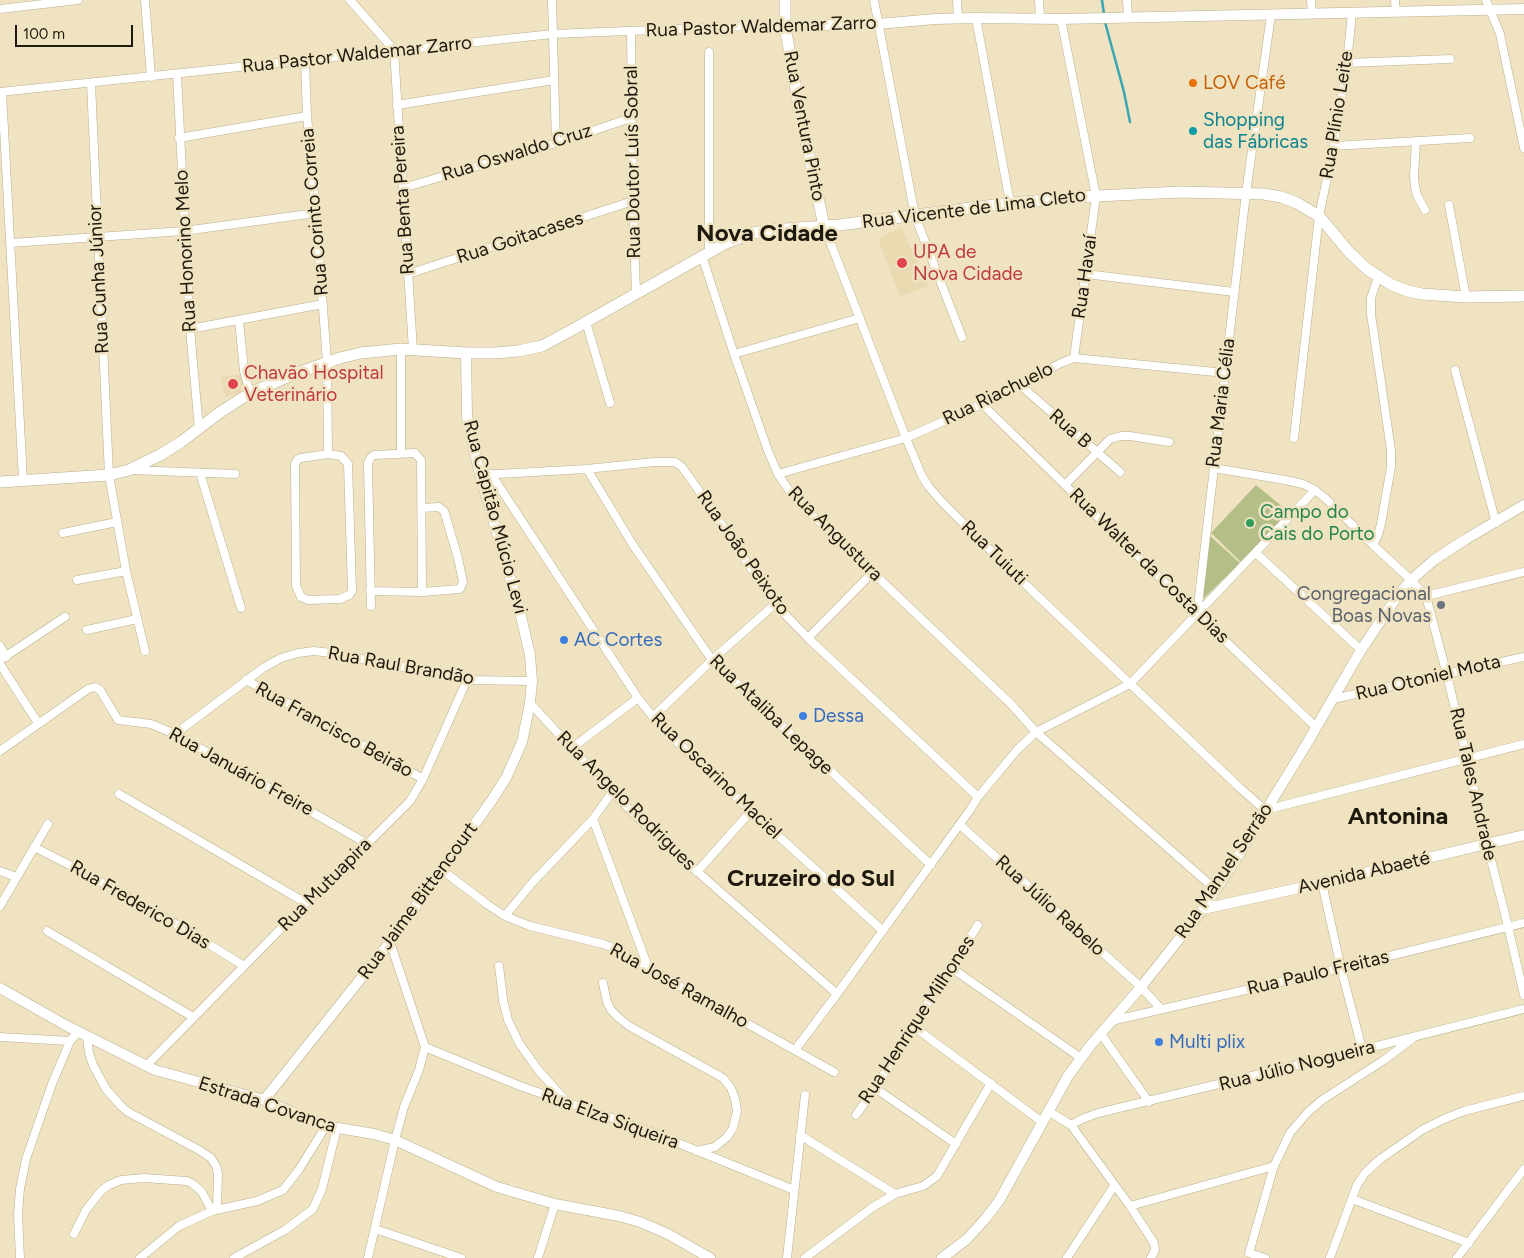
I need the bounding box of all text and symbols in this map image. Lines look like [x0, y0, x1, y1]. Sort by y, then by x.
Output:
street label: Rua Pastor Waldemar Zarro [645, 12, 877, 42]
scale bar [18, 15, 135, 47]
text: 100 m [23, 25, 65, 43]
street label: Rua Pastor Waldemar Zarro [241, 32, 473, 78]
street label: Rua Ventura Pinto [778, 49, 830, 203]
street label: Rua Plínio Leite [1316, 49, 1358, 181]
street label: Rua Doutor Luís Sobral [620, 65, 646, 259]
place label: LOV Café [1203, 72, 1286, 94]
marker: LOV Café [1187, 77, 1199, 89]
place label: Shopping das Fábricas [1203, 109, 1308, 153]
street label: Rua Oswaldo Cruz [439, 119, 595, 187]
street label: Rua Benta Pereira [386, 125, 420, 275]
marker: Shopping das Fábricas [1187, 125, 1199, 137]
street label: Rua Corinto Correia [296, 127, 334, 297]
street label: Rua Honorino Melo [170, 169, 202, 333]
street label: Rua Vicente de Lima Cleto [861, 184, 1087, 234]
street label: Rua Cunha Júnior [84, 204, 114, 354]
street label: Rua Goitacases [454, 207, 586, 269]
district label: Nova Cidade [696, 220, 838, 248]
street label: Rua Havaí [1068, 234, 1102, 320]
place label: UPA de Nova Cidade [913, 241, 1023, 285]
marker: UPA de Nova Cidade [895, 256, 909, 270]
street label: Rua Maria Célia [1202, 337, 1240, 469]
street label: Rua Riachuelo [939, 357, 1057, 431]
place label: Chavão Hospital Veterinário [244, 362, 384, 406]
marker: Chavão Hospital Veterinário [226, 377, 240, 391]
street label: Rua B [1044, 404, 1096, 454]
street label: Rua Capitão Múcio Levi [458, 418, 532, 616]
street label: Rua Angustura [783, 482, 887, 586]
street label: Rua Walter da Costa Dias [1064, 484, 1234, 648]
street label: Rua João Peixoto [692, 486, 794, 620]
place label: Campo do Cais do Porto [1260, 501, 1375, 545]
street label: Rua Tuiuti [956, 516, 1032, 590]
marker: Campo do Cais do Porto [1244, 517, 1256, 529]
place label: Congregacional Boas Novas [1297, 583, 1431, 627]
marker: Congregacional Boas Novas [1435, 599, 1447, 611]
place label: AC Cortes [574, 629, 662, 651]
marker: AC Cortes [558, 634, 570, 646]
street label: Rua Raul Brandão [326, 642, 476, 690]
street label: Rua Ataliba Lepage [704, 650, 838, 780]
street label: Rua Otoniel Mota [1353, 650, 1503, 706]
street label: Rua Francisco Beirão [251, 677, 417, 783]
place label: Dessa [813, 705, 864, 727]
street label: Rua Tales Andrade [1444, 705, 1502, 863]
street label: Rua Oscarino Maciel [646, 708, 786, 844]
marker: Dessa [797, 710, 809, 722]
street label: Rua Januário Freire [165, 723, 317, 821]
street label: Rua Angelo Rodrigues [552, 727, 700, 875]
street label: Rua Manuel Serrão [1170, 799, 1278, 943]
district label: Antonina [1348, 803, 1448, 831]
street label: Rua Jaime Bittencourt [353, 818, 483, 984]
street label: Rua Mutuapira [274, 834, 376, 936]
street label: Avenida Abaeté [1296, 847, 1432, 899]
street label: Rua Júlio Rabelo [990, 851, 1110, 961]
street label: Rua Frederico Dias [66, 856, 214, 954]
district label: Cruzeiro do Sul [727, 865, 895, 893]
street label: Rua Henrique Milhones [854, 932, 980, 1108]
street label: Rua José Ramalho [606, 938, 752, 1034]
street label: Rua Paulo Freitas [1245, 946, 1391, 1000]
place label: Multi plix [1169, 1031, 1245, 1053]
marker: Multi plix [1153, 1036, 1165, 1048]
street label: Rua Júlio Nogueira [1217, 1036, 1377, 1096]
street label: Estrada Covanca [195, 1072, 339, 1138]
street label: Rua Elza Siqueira [538, 1084, 682, 1154]

